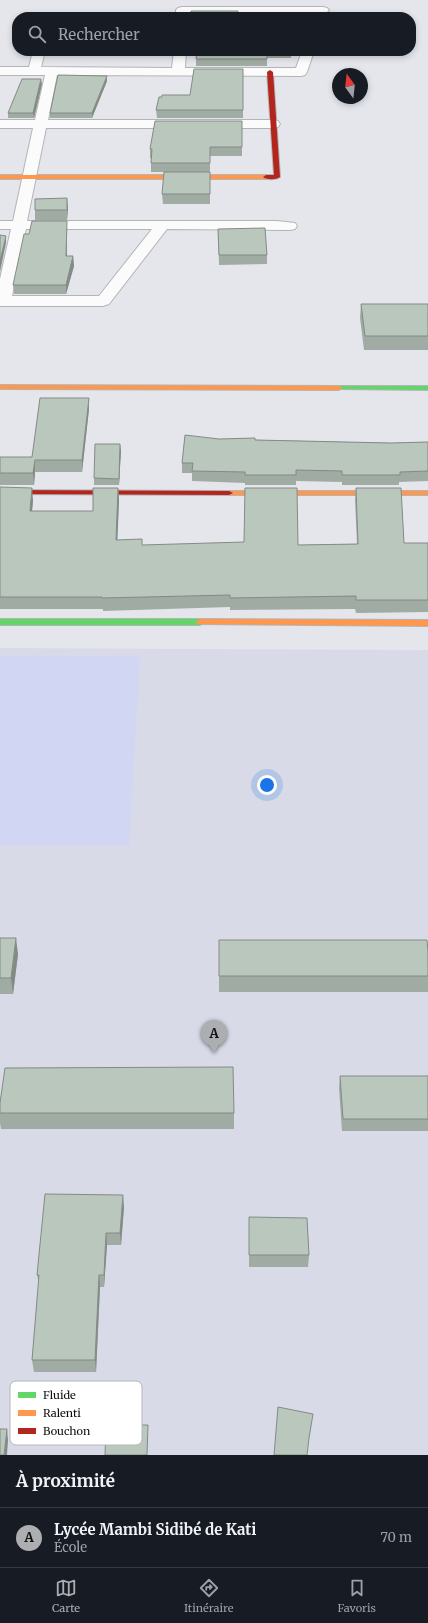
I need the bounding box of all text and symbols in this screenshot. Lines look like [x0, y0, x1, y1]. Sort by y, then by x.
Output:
search box [12, 12, 416, 56]
icon: search [26, 23, 48, 45]
text: Rechercher [58, 25, 140, 44]
north arrow [332, 68, 368, 104]
your location [257, 775, 277, 795]
pin: A [201, 1020, 227, 1053]
legend [10, 1381, 142, 1445]
text: Fluide [43, 1388, 76, 1402]
text: Ralenti [43, 1406, 81, 1420]
text: Bouchon [43, 1424, 91, 1438]
text: À proximité [16, 1470, 115, 1492]
text: Lycée Mambi Sidibé de Kati [54, 1520, 256, 1539]
text: A [24, 1529, 34, 1546]
text: 70 m [381, 1529, 412, 1546]
text: École [54, 1539, 87, 1556]
tab: Carte [52, 1577, 80, 1615]
tab: Itinéraire [184, 1577, 234, 1615]
tab: Favoris [338, 1577, 376, 1615]

